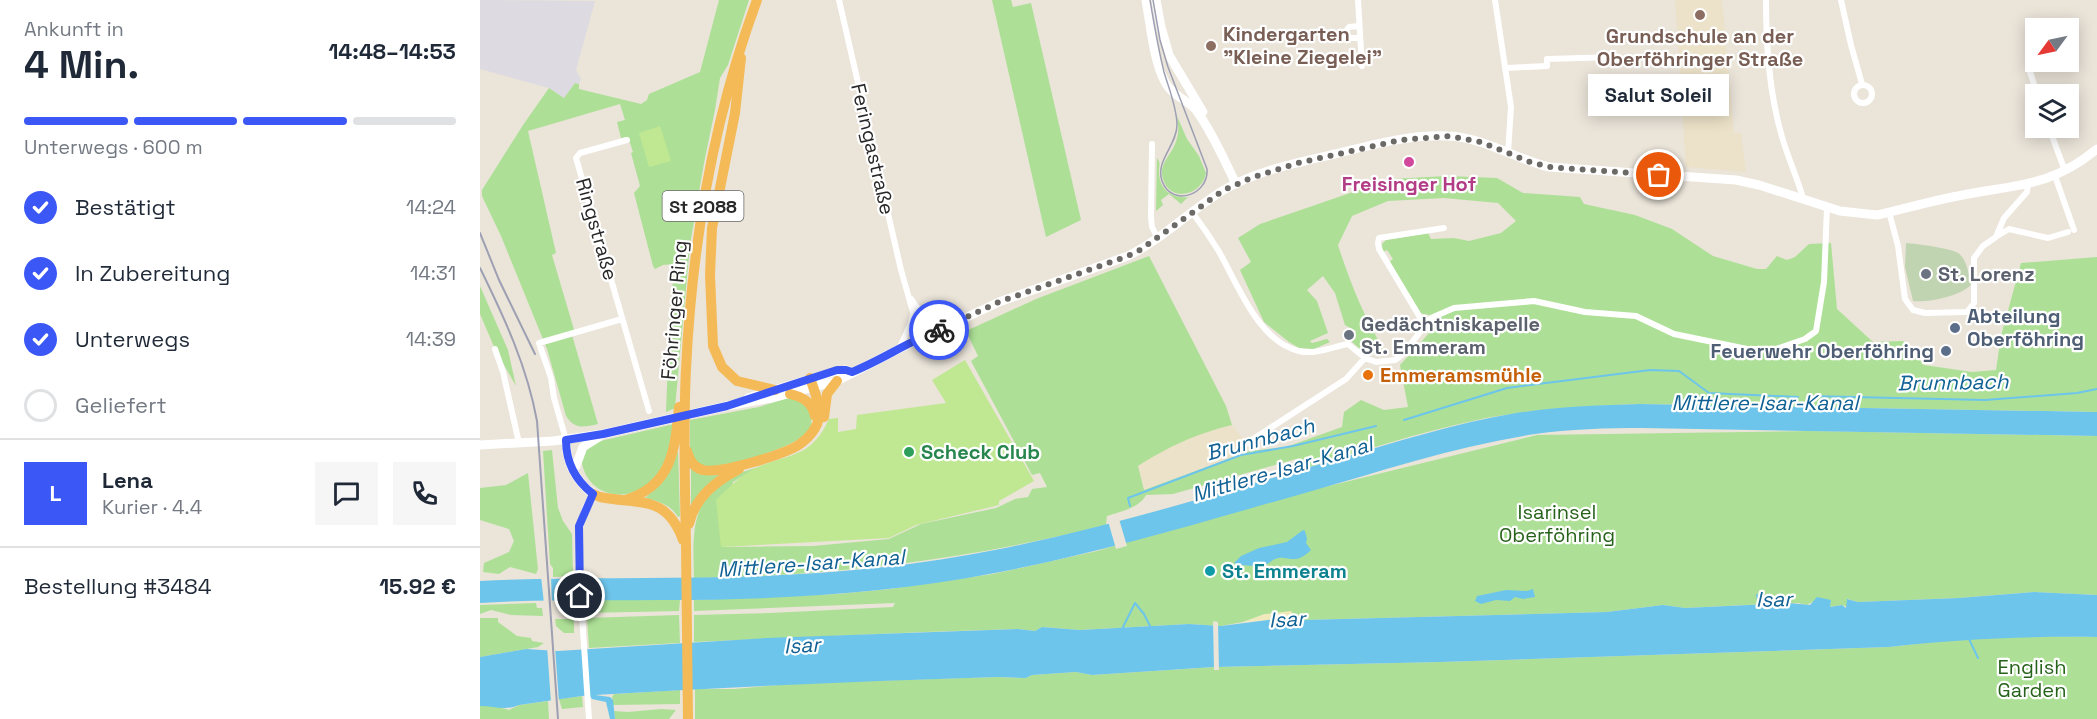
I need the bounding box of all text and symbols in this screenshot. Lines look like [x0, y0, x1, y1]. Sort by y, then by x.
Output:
marker: Grundschule an der Oberföhringer Straße [1693, 8, 1707, 22]
text: Ankunft in [24, 16, 124, 42]
north arrow [2025, 18, 2079, 72]
map controls [2025, 18, 2079, 138]
place label: Kindergarten "Kleine Ziegelei" [1223, 21, 1382, 70]
place label: Grundschule an der Oberföhringer Straße [1597, 23, 1803, 72]
text: 14:48–14:53 [328, 37, 456, 65]
marker: Kindergarten "Kleine Ziegelei" [1204, 39, 1218, 53]
text: 4 Min. [24, 40, 139, 89]
callout: Salut Soleil [1588, 73, 1730, 115]
street label: Feringastraße [845, 81, 901, 217]
text: Salut Soleil [1605, 82, 1712, 108]
button: layers [2025, 84, 2079, 138]
text: Unterwegs · 600 m [24, 134, 203, 160]
pin [1633, 149, 1684, 200]
marker: Freisinger Hof [1402, 155, 1416, 169]
icon: bag [1642, 158, 1675, 191]
place label: Freisinger Hof [1342, 171, 1476, 197]
street label: Ringstraße [570, 175, 624, 283]
icon: check [24, 191, 57, 224]
road number: St 2088 [662, 191, 744, 221]
text: Bestätigt [75, 193, 176, 221]
text: 14:24 [406, 194, 456, 220]
street label: Föhringer Ring [655, 239, 693, 381]
icon: check [24, 257, 57, 290]
text: In Zubereitung [75, 259, 230, 287]
text: 14:31 [410, 260, 456, 286]
place label: St. Lorenz [1938, 261, 2035, 287]
marker: St. Lorenz [1919, 267, 1933, 281]
courier [909, 300, 969, 360]
place label: Abteilung Oberföhring [1967, 303, 2084, 352]
place label: Gedächtniskapelle St. Emmeram [1361, 311, 1540, 360]
icon: bike [923, 314, 956, 347]
marker: Abteilung Oberföhring [1948, 321, 1962, 335]
icon: check [24, 323, 57, 356]
text: Unterwegs [75, 325, 190, 353]
text: 14:39 [406, 326, 456, 352]
marker: Gedächtniskapelle St. Emmeram [1342, 328, 1356, 342]
place label: Feuerwehr Oberföhring [1711, 338, 1934, 364]
marker: Feuerwehr Oberföhring [1939, 344, 1953, 358]
place label: Emmeramsmühle [1380, 362, 1542, 388]
marker: Emmeramsmühle [1361, 368, 1375, 382]
water label: Brunnbach [1897, 368, 2010, 396]
water label: Mittlere-Isar-Kanal [1671, 389, 1861, 416]
text: Geliefert [75, 391, 167, 419]
water label: Brunnbach [1203, 411, 1318, 466]
water label: Mittlere-Isar-Kanal [1188, 429, 1378, 508]
place label: Scheck Club [921, 439, 1040, 465]
marker: Scheck Club [902, 445, 916, 459]
button: chat [315, 462, 378, 525]
button: phone [393, 462, 456, 525]
text: Lena [102, 466, 153, 494]
text: L [50, 479, 61, 507]
text: Kurier · 4.4 [102, 494, 202, 520]
park label: Isarinsel Oberföhring [1499, 499, 1615, 548]
water label: Mittlere-Isar-Kanal [717, 543, 908, 583]
place label: St. Emmeram [1222, 558, 1347, 584]
marker: St. Emmeram [1203, 564, 1217, 578]
pin [554, 570, 605, 621]
text: Bestellung #3484 [24, 572, 211, 600]
text: 15.92 € [379, 572, 456, 600]
icon: home [563, 579, 596, 612]
water label: Isar [1756, 585, 1794, 613]
water label: Isar [1268, 604, 1308, 633]
water label: Isar [783, 630, 823, 659]
park label: English Garden [1998, 654, 2066, 703]

